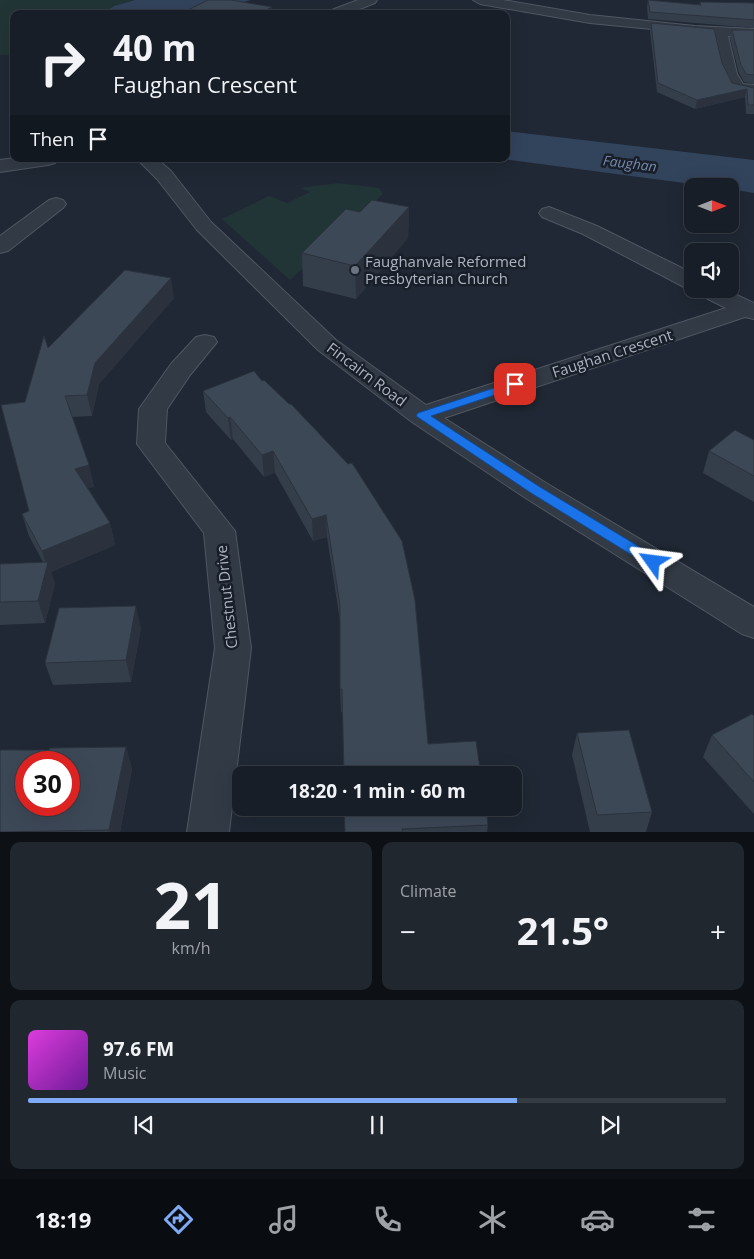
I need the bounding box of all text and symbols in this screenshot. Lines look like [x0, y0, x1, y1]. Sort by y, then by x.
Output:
text: 40 m [113, 24, 196, 71]
icon: right [30, 30, 95, 95]
text: Faughan Crescent [113, 69, 297, 99]
icon: arrive [84, 125, 112, 153]
text: Then [30, 126, 74, 152]
water label: Faughan [602, 150, 658, 176]
north arrow [684, 178, 739, 232]
map controls [684, 178, 739, 298]
button: sound [684, 243, 739, 298]
place label: Faughanvale Reformed Presbyterian Church [365, 251, 526, 288]
marker: Faughanvale Reformed Presbyterian Church [349, 264, 361, 276]
street label: Faughan Crescent [549, 324, 675, 382]
street label: Fincairn Road [323, 337, 411, 411]
pin [494, 363, 536, 405]
icon: arrive [501, 370, 529, 398]
position arrow [626, 535, 678, 587]
street label: Chestnut Drive [211, 544, 241, 650]
speed limit sign: 30 [15, 751, 80, 816]
text: 18:20 · 1 min · 60 m [288, 778, 466, 804]
text: 21 [154, 860, 228, 948]
text: Climate [400, 880, 457, 902]
text: 21.5° [517, 904, 609, 956]
text: − [400, 912, 416, 950]
text: + [710, 912, 726, 950]
text: km/h [172, 937, 210, 959]
text: 97.6 FM [103, 1036, 174, 1062]
text: Music [103, 1062, 147, 1084]
icon: previous [130, 1111, 158, 1139]
icon: pause [363, 1111, 391, 1139]
icon: next [596, 1111, 624, 1139]
icon: directions [161, 1202, 196, 1237]
icon: music [266, 1202, 301, 1237]
icon: phone [370, 1202, 405, 1237]
icon: climate [475, 1202, 510, 1237]
icon: car [580, 1202, 615, 1237]
icon: filters [684, 1202, 719, 1237]
text: 18:19 [35, 1204, 91, 1234]

